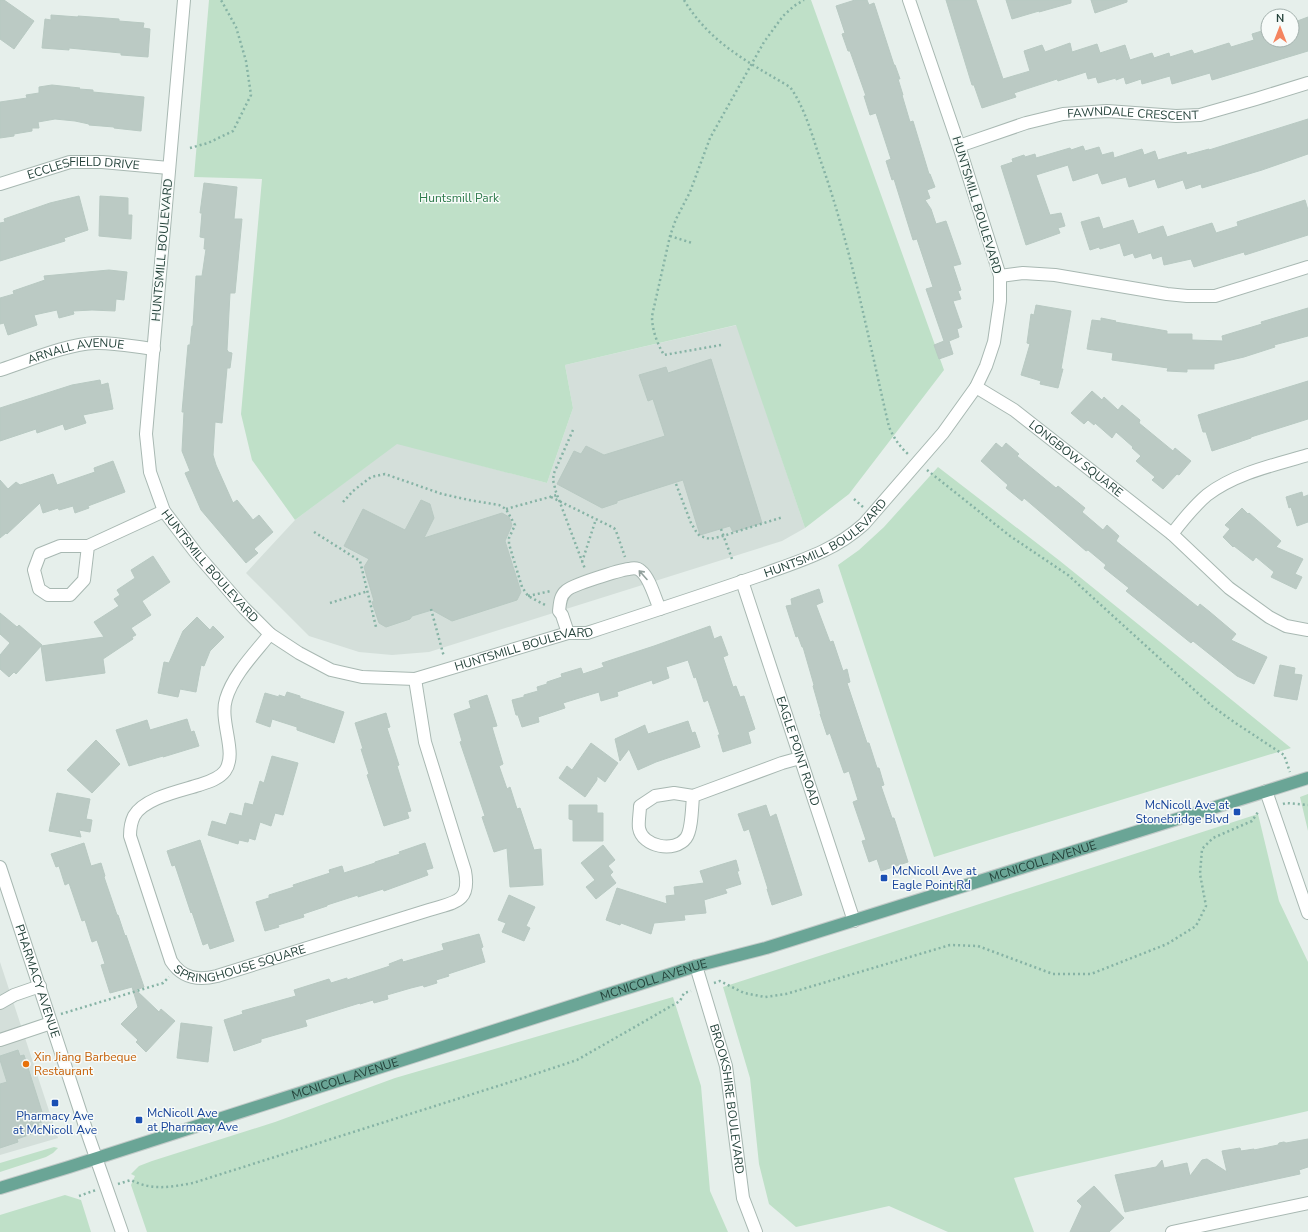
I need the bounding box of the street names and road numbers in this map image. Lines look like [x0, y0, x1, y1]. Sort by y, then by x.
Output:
street label: FAWNDALE CRESCENT [1067, 103, 1200, 124]
street label: HUNTSMILL BOULEVARD [948, 134, 1006, 276]
street label: ECCLESFIELD DRIVE [25, 154, 140, 183]
street label: HUNTSMILL BOULEVARD [148, 178, 176, 322]
street label: ARNALL AVENUE [25, 335, 125, 368]
street label: LONGBOW SQUARE [1025, 417, 1126, 500]
street label: HUNTSMILL BOULEVARD [762, 495, 891, 581]
street label: HUNTSMILL BOULEVARD [158, 506, 262, 626]
street label: HUNTSMILL BOULEVARD [453, 623, 596, 675]
street label: EAGLE POINT ROAD [772, 694, 824, 808]
street label: MCNICOLL AVENUE [987, 837, 1098, 885]
street label: PHARMACY AVENUE [11, 922, 64, 1040]
street label: SPRINGHOUSE SQUARE [170, 941, 308, 986]
street label: MCNICOLL AVENUE [598, 955, 709, 1004]
street label: BROOKSHIRE BOULEVARD [706, 1022, 748, 1175]
street label: MCNICOLL AVENUE [289, 1054, 401, 1103]

